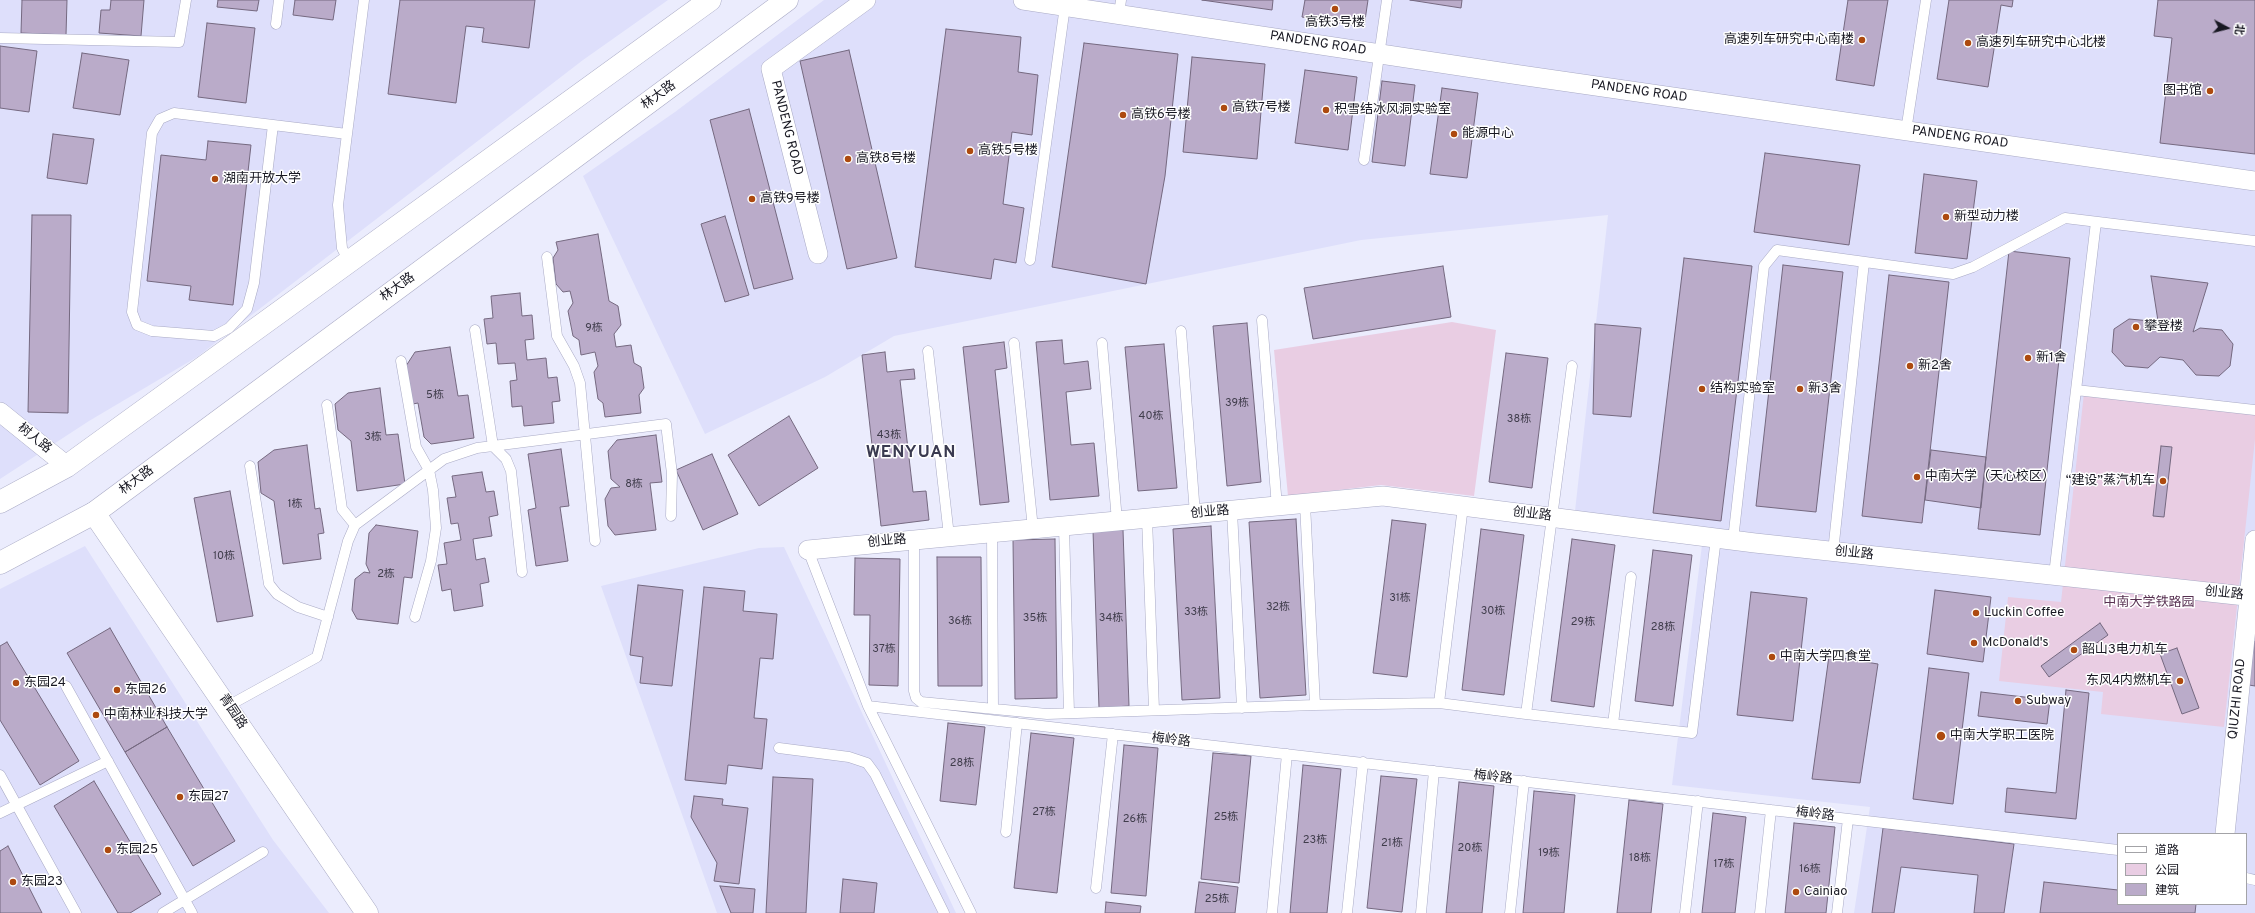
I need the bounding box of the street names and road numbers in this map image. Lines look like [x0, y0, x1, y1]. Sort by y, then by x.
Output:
street label: PANDENG ROAD [1269, 29, 1367, 59]
street label: 林大路 [639, 78, 679, 114]
street label: PANDENG ROAD [1590, 78, 1688, 106]
street label: PANDENG ROAD [767, 79, 805, 177]
street label: PANDENG ROAD [1911, 124, 2009, 152]
street label: 林大路 [378, 270, 418, 306]
street label: 树人路 [14, 421, 54, 457]
street label: 林大路 [117, 463, 157, 499]
street label: 创业路 [1190, 504, 1230, 522]
street label: 创业路 [1512, 505, 1552, 525]
street label: 创业路 [867, 533, 907, 551]
street label: 创业路 [1834, 544, 1874, 564]
street label: 创业路 [2204, 584, 2244, 604]
street label: QIUZHI ROAD [2226, 658, 2250, 740]
street label: 青园路 [215, 691, 249, 733]
street label: 梅岭路 [1151, 731, 1191, 751]
street label: 梅岭路 [1473, 768, 1513, 788]
street label: 梅岭路 [1795, 805, 1835, 825]

